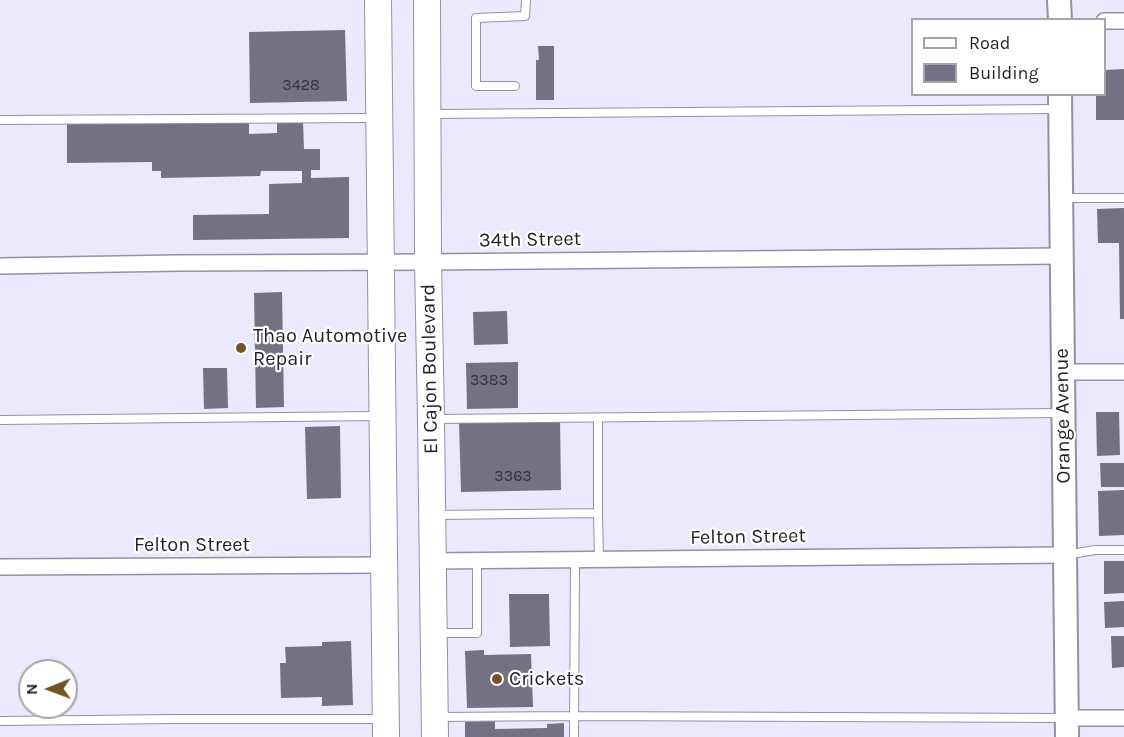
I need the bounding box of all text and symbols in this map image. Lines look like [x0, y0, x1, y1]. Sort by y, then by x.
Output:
legend [911, 18, 1106, 96]
text: Road [969, 32, 1010, 54]
text: Building [969, 62, 1039, 84]
house number: 3428 [282, 75, 320, 95]
street label: 34th Street [479, 227, 581, 253]
street label: El Cajon Boulevard [417, 284, 443, 454]
place label: Thao Automotive Repair [253, 324, 407, 371]
marker: Thao Automotive Repair [234, 341, 248, 355]
street label: Orange Avenue [1050, 348, 1076, 484]
house number: 3383 [470, 370, 508, 390]
house number: 3363 [494, 466, 532, 486]
street label: Felton Street [690, 524, 806, 550]
street label: Felton Street [134, 533, 250, 557]
north arrow [18, 659, 78, 719]
place label: Crickets [509, 667, 584, 691]
marker: Crickets [490, 672, 504, 686]
text: N [22, 683, 41, 695]

